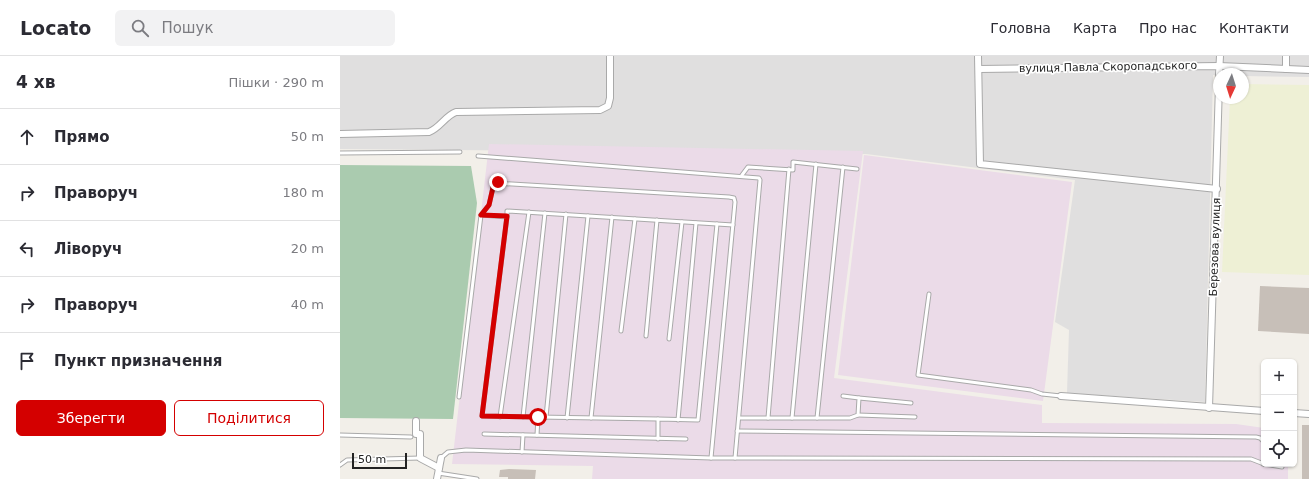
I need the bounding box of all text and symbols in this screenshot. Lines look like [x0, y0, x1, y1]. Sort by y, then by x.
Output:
search box [115, 10, 395, 46]
text: Locato [20, 17, 91, 39]
icon: search [129, 17, 151, 39]
text: Пошук [161, 19, 214, 37]
text: Головна [990, 20, 1051, 36]
text: Карта [1073, 20, 1117, 36]
text: Про нас [1139, 20, 1197, 36]
text: Контакти [1219, 20, 1289, 36]
street label: вулиця Павла Скоропадського [1019, 59, 1197, 75]
north arrow [1213, 68, 1249, 104]
text: 4 хв [16, 72, 55, 92]
text: Пішки · 290 m [228, 75, 324, 90]
icon: ahead [16, 126, 38, 148]
text: Прямо [54, 128, 110, 146]
text: 50 m [291, 129, 324, 144]
route end [489, 173, 507, 191]
icon: right [16, 182, 38, 204]
text: Праворуч [54, 184, 138, 202]
text: 180 m [282, 185, 324, 200]
street label: Березова вулиця [1207, 197, 1223, 297]
icon: left [16, 238, 38, 260]
text: Ліворуч [54, 240, 122, 258]
text: 20 m [291, 241, 324, 256]
icon: right [16, 294, 38, 316]
text: Праворуч [54, 296, 138, 314]
text: 40 m [291, 297, 324, 312]
icon: arrive [16, 350, 38, 372]
text: Пункт призначення [54, 352, 222, 370]
map controls [1261, 359, 1297, 467]
button: + [1261, 359, 1297, 395]
button: − [1261, 395, 1297, 431]
button: Зберегти [16, 400, 166, 436]
button: Поділитися [174, 400, 324, 436]
route start [529, 408, 547, 426]
button: locate [1261, 431, 1297, 467]
scale bar [352, 451, 407, 470]
text: 50 m [358, 453, 386, 466]

